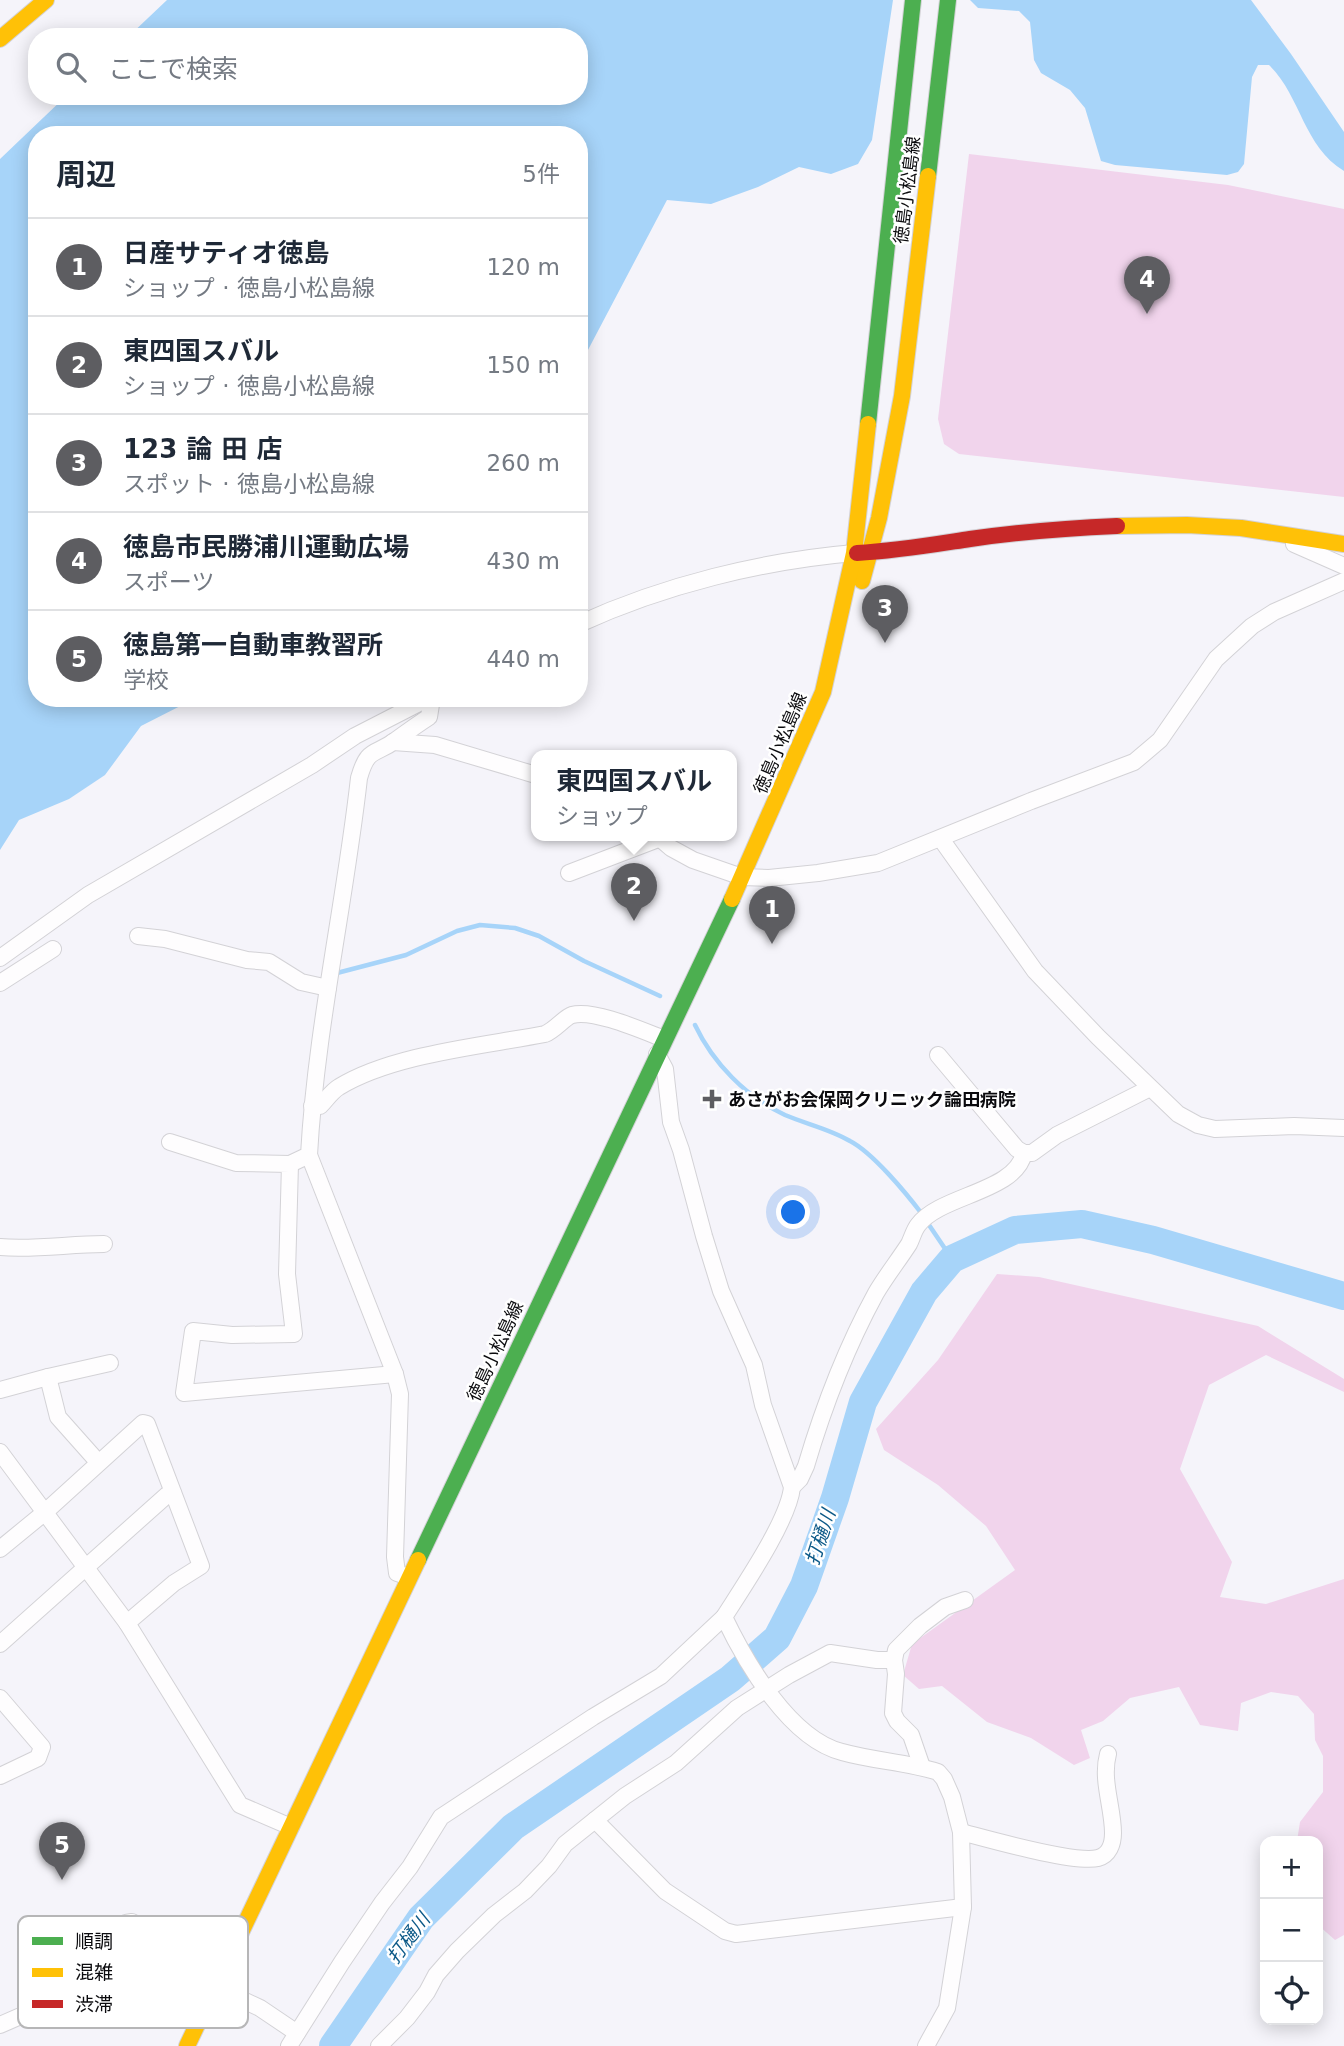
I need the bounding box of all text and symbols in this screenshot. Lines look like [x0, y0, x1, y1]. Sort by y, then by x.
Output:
search box [28, 28, 588, 105]
icon: search [52, 48, 90, 86]
text: ここで検索 [108, 54, 238, 84]
street label: 徳島小松島線 [890, 135, 924, 245]
text: 周辺 [56, 157, 116, 192]
text: 5件 [522, 161, 560, 187]
text: 日産サティオ徳島 [123, 238, 329, 268]
text: 1 [71, 254, 87, 280]
text: 120 m [486, 254, 560, 280]
pin: 4 [1124, 256, 1170, 314]
text: ショップ · 徳島小松島線 [123, 275, 375, 301]
text: 東四国スバル [123, 336, 279, 366]
text: 2 [71, 352, 87, 378]
text: 150 m [486, 352, 560, 378]
text: ショップ · 徳島小松島線 [123, 373, 375, 399]
text: 123 論 田 店 [123, 434, 282, 464]
text: 3 [71, 450, 87, 476]
text: 260 m [486, 450, 560, 476]
text: スポット · 徳島小松島線 [123, 471, 375, 497]
text: 徳島市民勝浦川運動広場 [123, 532, 409, 562]
text: 4 [71, 548, 87, 574]
text: 430 m [486, 548, 560, 574]
text: スポーツ [123, 569, 215, 595]
pin: 3 [862, 585, 908, 643]
text: 徳島第一自動車教習所 [123, 630, 383, 660]
text: 5 [71, 646, 87, 672]
text: 440 m [486, 646, 560, 672]
text: 学校 [123, 667, 169, 693]
street label: 徳島小松島線 [749, 689, 811, 797]
popup [531, 750, 737, 841]
text: 東四国スバル [556, 766, 712, 796]
text: ショップ [556, 803, 648, 829]
pin: 2 [611, 863, 657, 921]
pin: 1 [749, 886, 795, 944]
marker: あさがお会保岡クリニック論田病院 [702, 1089, 722, 1109]
place label: あさがお会保岡クリニック論田病院 [728, 1089, 1016, 1110]
your location [776, 1195, 810, 1229]
street label: 徳島小松島線 [463, 1298, 527, 1404]
water label: 打樋川 [801, 1505, 840, 1568]
pin: 5 [39, 1822, 85, 1880]
map controls [1260, 1836, 1323, 2025]
button: + [1260, 1836, 1323, 1899]
button: − [1260, 1899, 1323, 1962]
water label: 打樋川 [382, 1907, 435, 1967]
legend [18, 1916, 248, 2028]
text: 順調 [75, 1930, 113, 1952]
text: 混雑 [75, 1961, 113, 1983]
button: locate [1260, 1962, 1323, 2025]
text: 渋滞 [75, 1993, 113, 2015]

